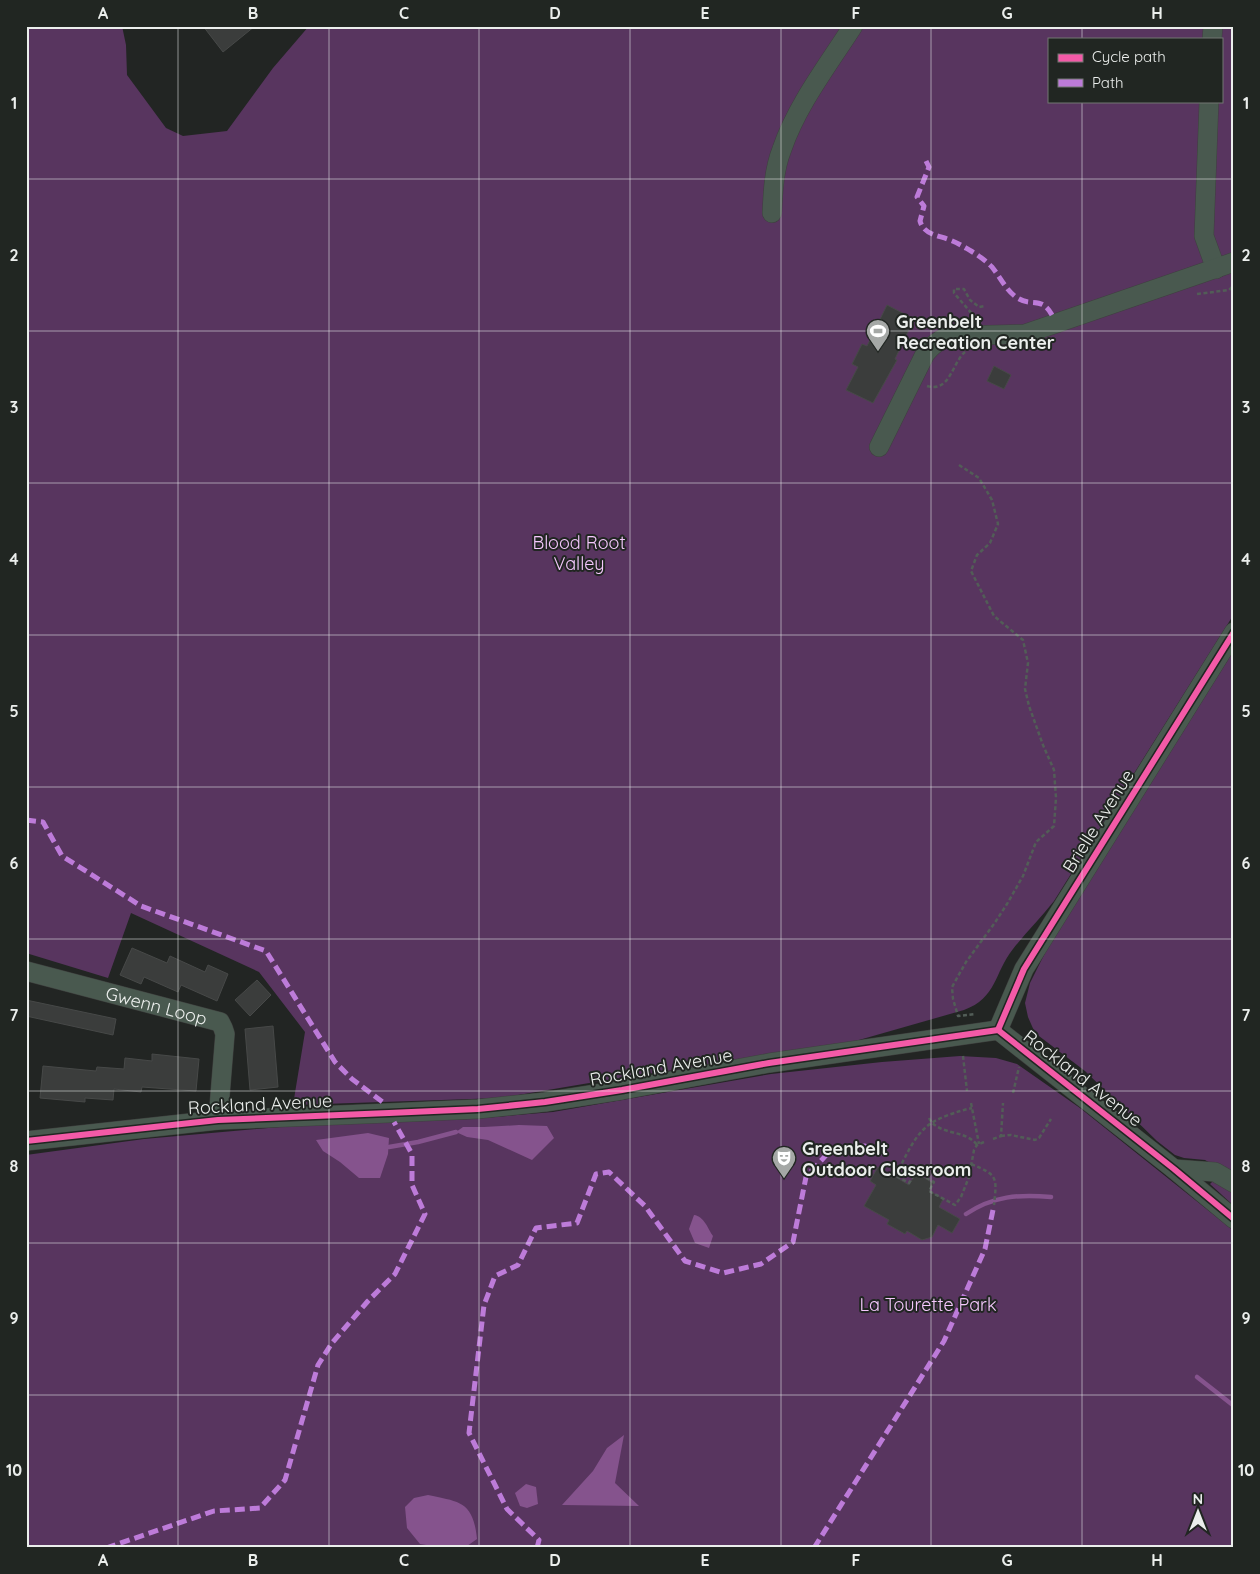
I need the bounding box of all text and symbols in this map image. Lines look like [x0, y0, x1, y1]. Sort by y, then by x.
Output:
text: A [98, 3, 109, 23]
text: B [248, 3, 258, 23]
text: C [399, 3, 409, 23]
text: D [549, 3, 561, 23]
text: E [700, 3, 710, 23]
text: F [852, 3, 861, 23]
text: G [1001, 3, 1013, 23]
text: H [1151, 3, 1163, 23]
legend [1048, 38, 1222, 102]
text: Cycle path [1092, 47, 1166, 66]
text: Path [1092, 73, 1124, 92]
text: 1 [11, 93, 17, 113]
text: 1 [1243, 93, 1249, 113]
text: 2 [9, 245, 19, 265]
text: 2 [1241, 245, 1251, 265]
place label: Greenbelt Recreation Center [896, 310, 1055, 354]
sports icon: Greenbelt Recreation Center [865, 318, 891, 352]
text: 3 [10, 397, 18, 417]
text: 3 [1242, 397, 1250, 417]
park label: Blood Root Valley [532, 531, 626, 575]
text: 4 [9, 549, 19, 569]
text: 4 [1241, 549, 1251, 569]
text: 5 [9, 701, 19, 721]
text: 5 [1241, 701, 1251, 721]
street label: Brielle Avenue [1057, 765, 1139, 877]
text: 6 [10, 853, 19, 873]
text: 6 [1242, 853, 1251, 873]
street label: Gwenn Loop [103, 981, 210, 1030]
text: 7 [10, 1005, 19, 1025]
text: 7 [1242, 1005, 1251, 1025]
street label: Rockland Avenue [1019, 1024, 1147, 1132]
street label: Rockland Avenue [588, 1043, 734, 1091]
street label: Rockland Avenue [187, 1089, 333, 1119]
place label: Greenbelt Outdoor Classroom [802, 1137, 971, 1181]
theatre icon: Greenbelt Outdoor Classroom [771, 1145, 797, 1179]
text: 8 [10, 1156, 19, 1176]
text: 8 [1242, 1156, 1251, 1176]
park label: La Tourette Park [859, 1293, 997, 1316]
text: 9 [9, 1308, 19, 1328]
text: 9 [1241, 1308, 1251, 1328]
text: 10 [6, 1460, 22, 1480]
text: 10 [1238, 1460, 1254, 1480]
north arrow [1172, 1486, 1222, 1536]
text: N [1193, 1490, 1203, 1508]
text: A [98, 1550, 109, 1570]
text: B [248, 1550, 258, 1570]
text: C [399, 1550, 409, 1570]
text: D [549, 1550, 561, 1570]
text: E [700, 1550, 710, 1570]
text: F [852, 1550, 861, 1570]
text: G [1001, 1550, 1013, 1570]
text: H [1151, 1550, 1163, 1570]

